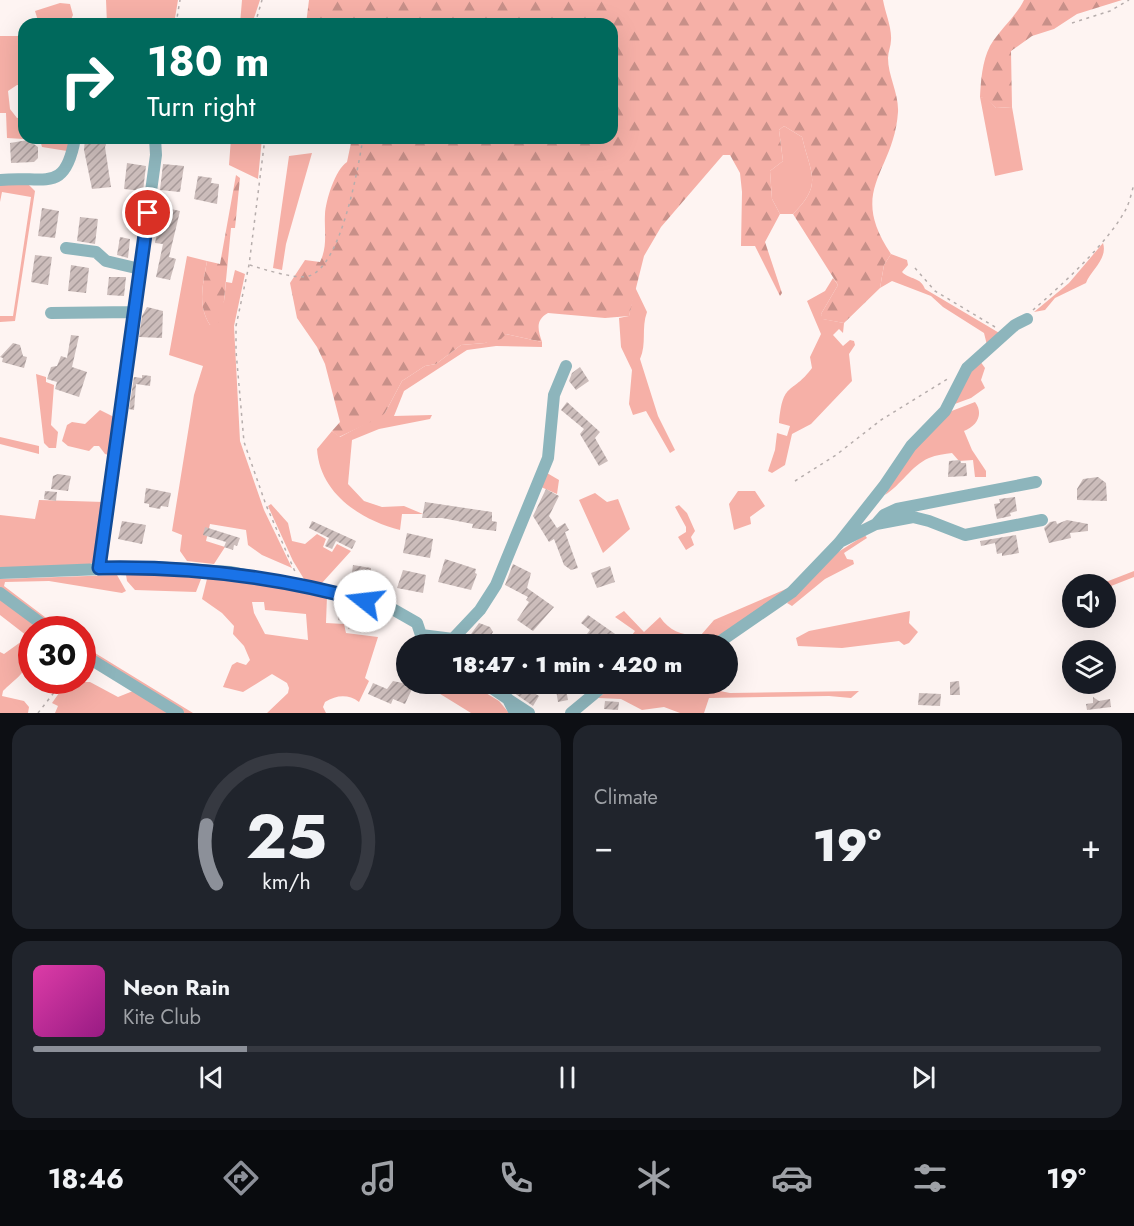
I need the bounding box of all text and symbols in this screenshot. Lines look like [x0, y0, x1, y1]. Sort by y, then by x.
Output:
text: 180 m [147, 31, 270, 92]
icon: right [48, 42, 126, 120]
text: Turn right [147, 87, 255, 126]
pin [122, 187, 173, 238]
icon: arrive [131, 196, 164, 229]
position arrow [333, 569, 397, 633]
map controls [1062, 574, 1116, 694]
button: sound [1062, 574, 1116, 628]
speed limit sign: 30 [18, 616, 96, 694]
button: layers [1062, 640, 1116, 694]
text: 18:47 · 1 min · 420 m [452, 648, 682, 680]
text: Climate [594, 783, 658, 812]
text: 25 [246, 791, 327, 881]
text: 19° [813, 813, 881, 878]
text: − [594, 823, 613, 870]
text: + [1081, 823, 1101, 870]
text: km/h [262, 866, 311, 897]
text: Neon Rain [123, 971, 230, 1003]
text: Kite Club [123, 1003, 201, 1032]
icon: previous [195, 1061, 228, 1094]
icon: pause [551, 1061, 584, 1094]
icon: next [907, 1061, 940, 1094]
icon: directions [220, 1157, 262, 1199]
icon: music [358, 1157, 400, 1199]
icon: phone [495, 1157, 537, 1199]
icon: climate [633, 1157, 675, 1199]
icon: car [771, 1157, 813, 1199]
icon: filters [909, 1157, 951, 1199]
text: 18:46 [48, 1159, 124, 1198]
text: 19° [1046, 1159, 1086, 1198]

